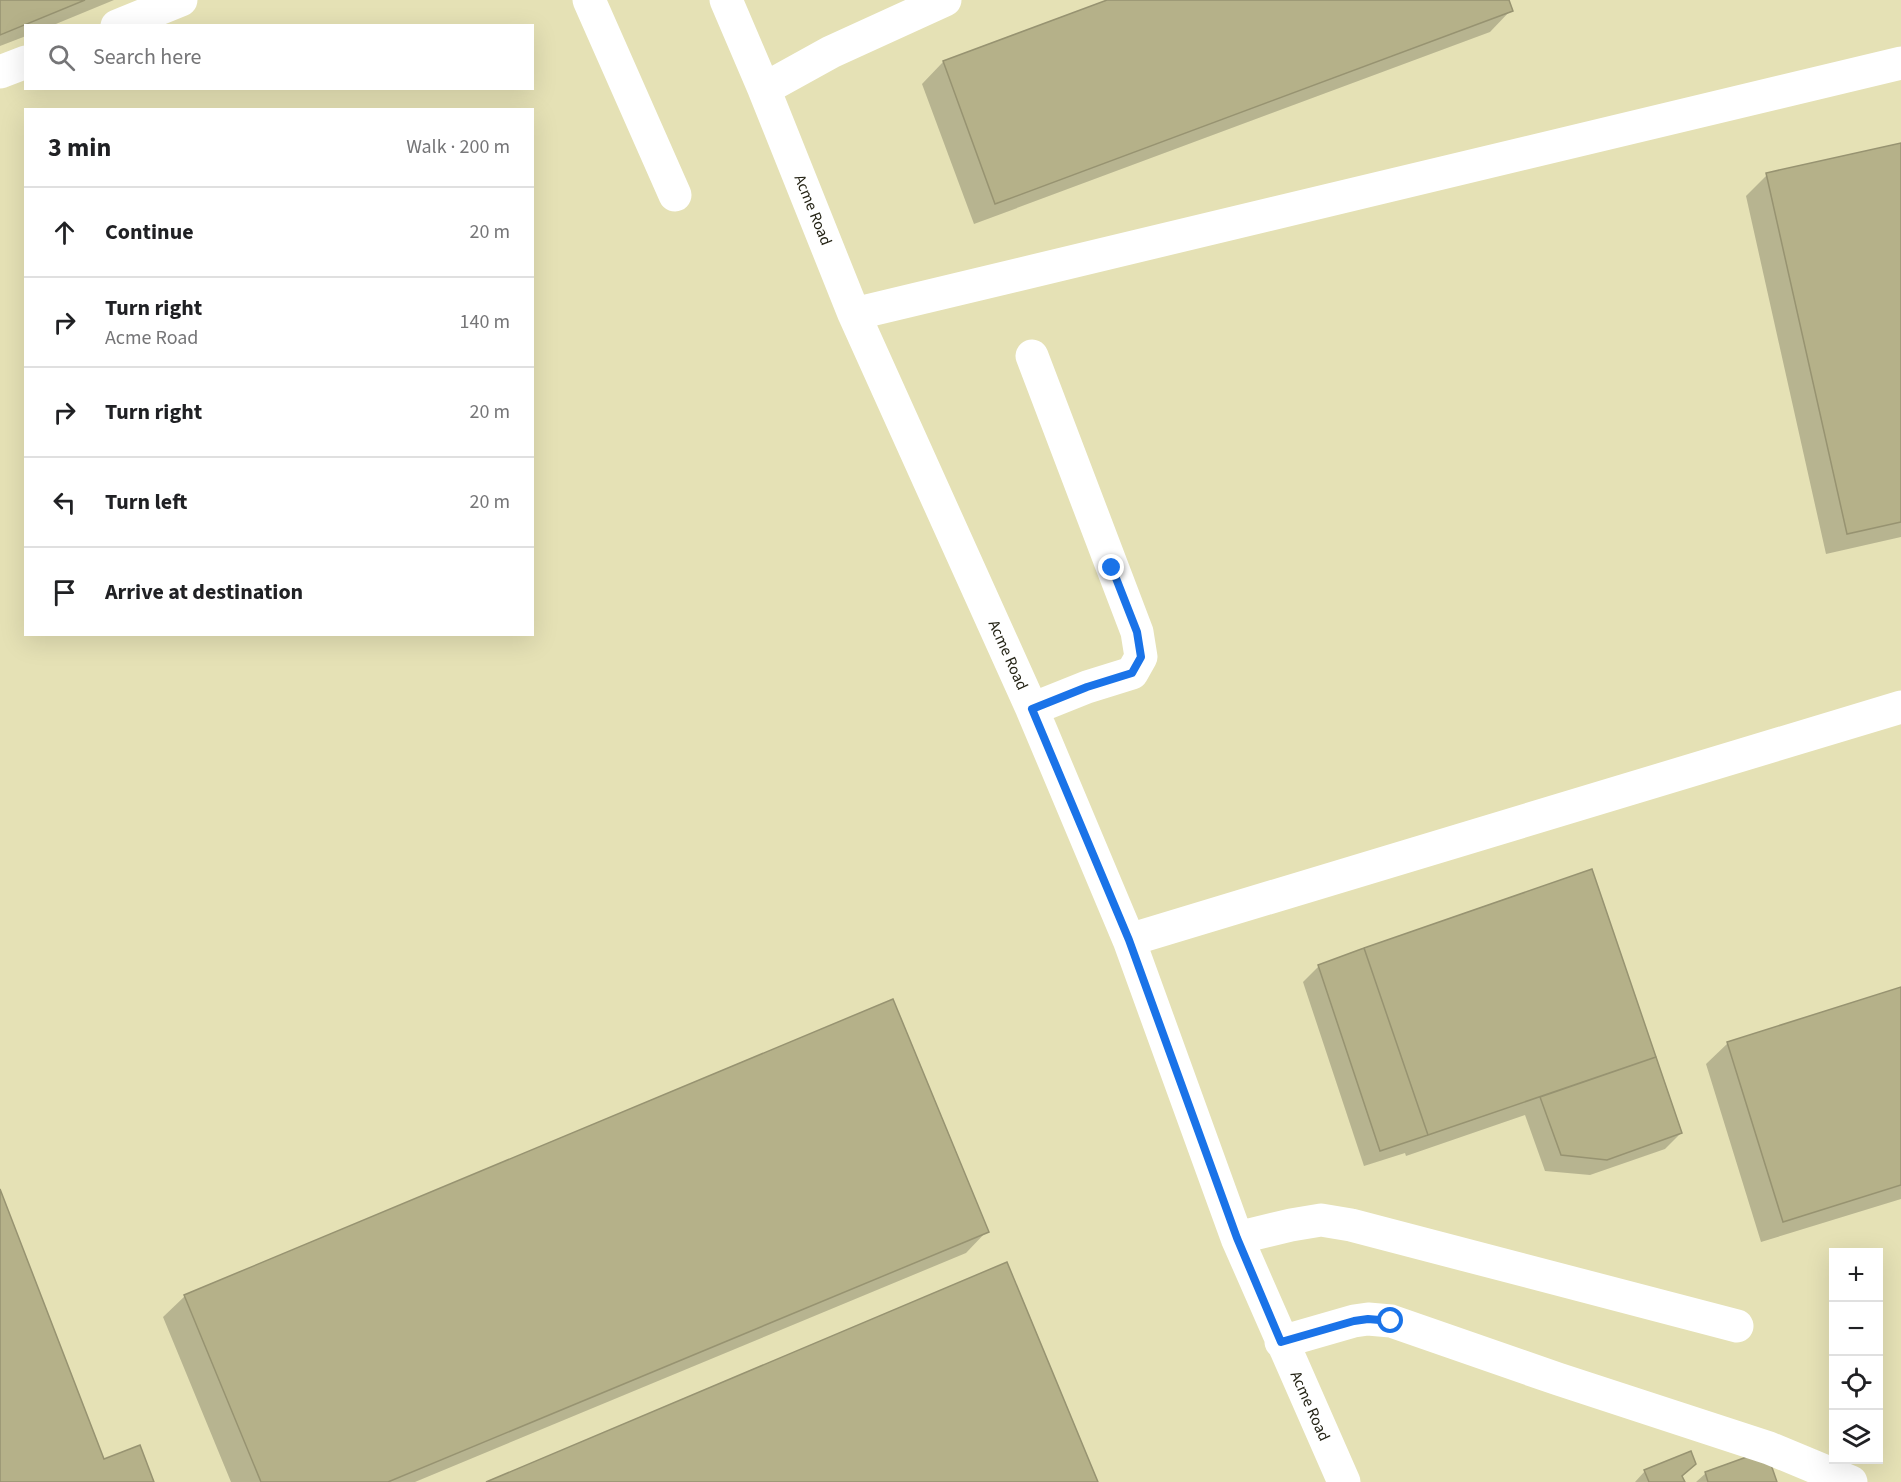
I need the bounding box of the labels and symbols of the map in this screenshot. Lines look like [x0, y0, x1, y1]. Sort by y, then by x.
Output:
street label: Acme Road [789, 171, 837, 249]
route end [1098, 554, 1124, 580]
street label: Acme Road [983, 616, 1033, 694]
route start [1377, 1307, 1403, 1333]
street label: Acme Road [1285, 1367, 1335, 1445]

